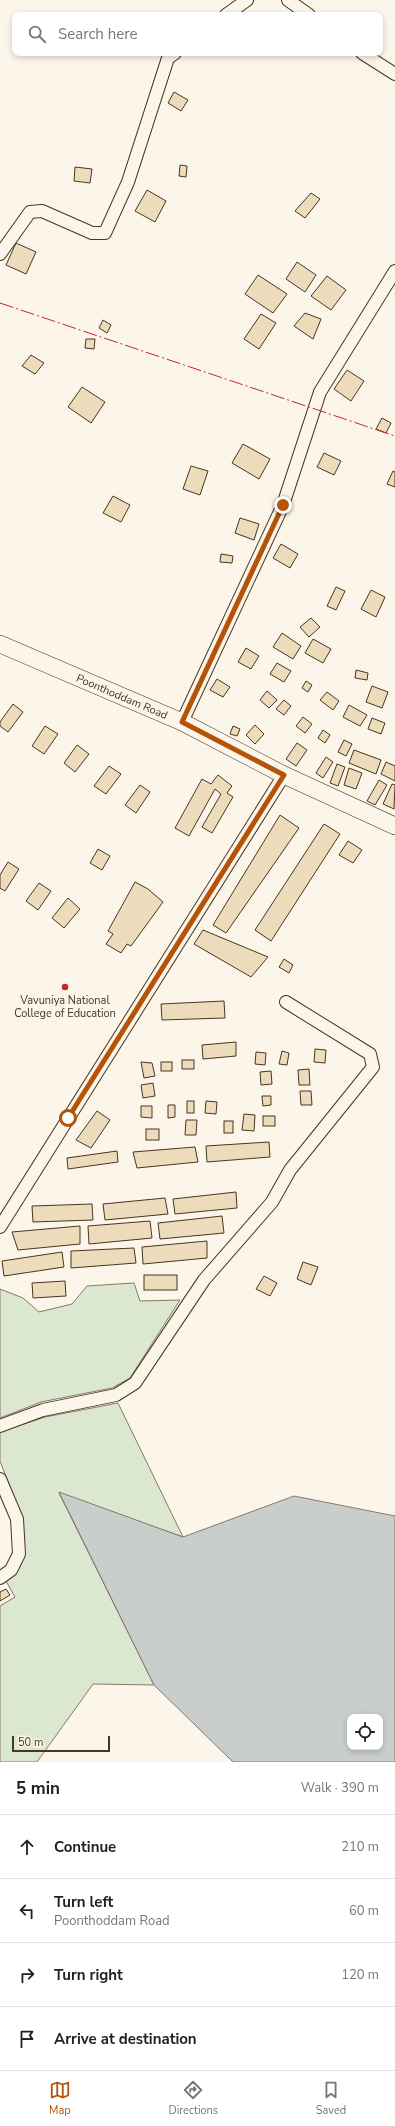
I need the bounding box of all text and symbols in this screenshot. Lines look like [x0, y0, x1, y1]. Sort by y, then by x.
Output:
search box [12, 12, 383, 56]
icon: search [26, 23, 48, 45]
text: Search here [58, 24, 138, 44]
route end [274, 496, 292, 514]
street label: Poonthoddam Road [74, 671, 170, 723]
marker: Vavuniya National College of Education [60, 982, 70, 992]
place label: Vavuniya National College of Education [14, 993, 116, 1021]
route start [59, 1109, 77, 1127]
map controls [347, 1714, 383, 1750]
button: locate [347, 1714, 383, 1750]
scale bar [12, 1734, 110, 1753]
text: 50 m [18, 1735, 43, 1750]
text: 5 min [16, 1777, 60, 1800]
text: Walk · 390 m [301, 1779, 379, 1797]
icon: ahead [16, 1836, 38, 1858]
text: Continue [54, 1837, 116, 1857]
text: 210 m [341, 1838, 379, 1856]
text: Turn left [54, 1892, 113, 1912]
icon: left [16, 1900, 38, 1922]
text: 60 m [349, 1902, 379, 1920]
text: Poonthoddam Road [54, 1912, 170, 1930]
icon: right [16, 1964, 38, 1986]
text: Turn right [54, 1965, 123, 1985]
text: 120 m [341, 1966, 379, 1984]
icon: arrive [16, 2028, 38, 2050]
text: Arrive at destination [54, 2029, 197, 2049]
tab: Map [49, 2079, 71, 2118]
tab: Directions [169, 2079, 218, 2118]
tab: Saved [316, 2079, 346, 2118]

